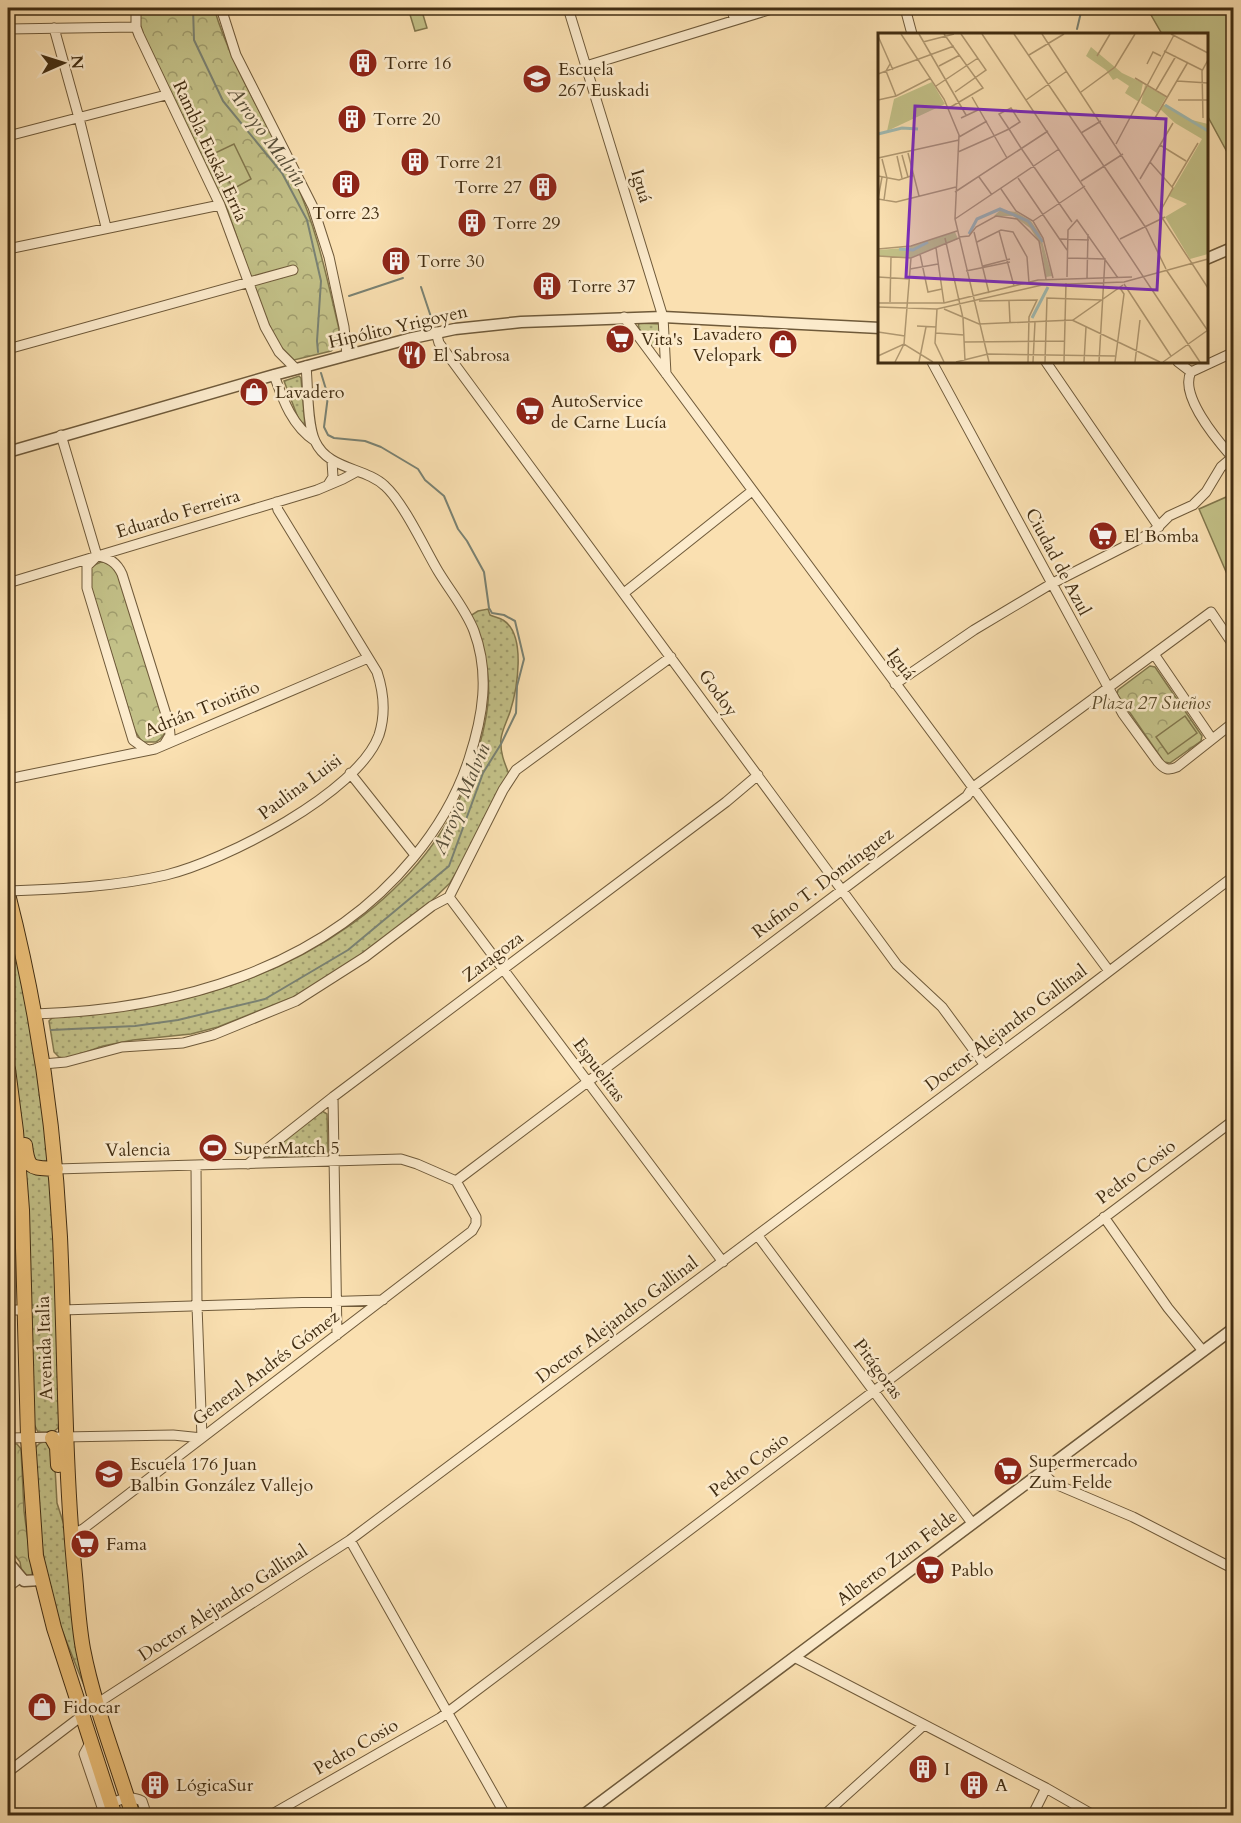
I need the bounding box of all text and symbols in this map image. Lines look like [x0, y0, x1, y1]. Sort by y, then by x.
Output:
north arrow [33, 33, 93, 93]
inset map [878, 33, 1208, 363]
building icon: Torre 16 [347, 47, 379, 79]
place label: Torre 16 [384, 51, 452, 76]
text: N [66, 55, 88, 70]
place label: Escuela 267 Euskadi [558, 57, 650, 103]
school or university icon: Escuela 267 Euskadi [521, 63, 553, 95]
street label: Rambla Euskal Erría [166, 76, 254, 226]
water label: Arroyo Malvín [221, 79, 313, 192]
building icon: Torre 20 [336, 103, 368, 135]
place label: Torre 20 [373, 107, 441, 132]
building icon: Torre 21 [399, 146, 431, 178]
place label: Torre 21 [436, 150, 504, 175]
street label: Iguá [624, 166, 658, 206]
building icon: Torre 23 [330, 168, 362, 200]
building icon: Torre 27 [527, 171, 559, 203]
place label: Torre 27 [454, 175, 522, 200]
place label: Torre 23 [312, 201, 380, 226]
building icon: Torre 29 [456, 207, 488, 239]
place label: Torre 29 [493, 211, 561, 236]
building icon: Torre 30 [380, 245, 412, 277]
place label: Torre 30 [417, 249, 485, 274]
building icon: Torre 37 [531, 270, 563, 302]
place label: Torre 37 [568, 274, 636, 299]
street label: Hipólito Yrigoyen [326, 299, 471, 355]
place label: Lavadero Velopark [692, 322, 762, 368]
supermarket icon: Vita's [604, 323, 636, 355]
place label: Vita's [641, 327, 683, 352]
shop icon: Lavadero Velopark [767, 328, 799, 360]
restaurant icon: El Sabrosa [396, 339, 428, 371]
place label: El Sabrosa [433, 343, 510, 368]
shop icon: Lavadero [238, 376, 270, 408]
place label: Lavadero [275, 380, 345, 405]
place label: AutoService de Carne Lucía [551, 389, 667, 435]
supermarket icon: AutoService de Carne Lucía [514, 395, 546, 427]
street label: Eduardo Ferreira [113, 483, 243, 545]
street label: Ciudad de Azul [1019, 504, 1097, 620]
supermarket icon: El Bomba [1087, 520, 1119, 552]
place label: El Bomba [1124, 524, 1199, 549]
street label: Iguá [881, 643, 921, 685]
street label: Godoy [692, 664, 744, 722]
street label: Adrián Troitiño [141, 674, 264, 743]
park label: Plaza 27 Sueños [1091, 691, 1211, 716]
water label: Arroyo Malvín [425, 739, 497, 860]
street label: Paulina Luisi [253, 748, 347, 826]
street label: Rufino T. Domínguez [747, 822, 899, 944]
street label: Zaragoza [457, 926, 529, 988]
street label: Doctor Alejandro Gallinal [920, 958, 1093, 1097]
street label: Espuelitas [567, 1033, 631, 1107]
sports icon: SuperMatch 5 [197, 1132, 229, 1164]
street label: Pedro Cosio [1091, 1134, 1181, 1210]
place label: SuperMatch 5 [234, 1136, 340, 1161]
street label: Valencia [105, 1137, 171, 1163]
street label: Doctor Alejandro Gallinal [531, 1250, 704, 1389]
street label: Avenida Italia [31, 1295, 59, 1401]
street label: General Andrés Gómez [187, 1304, 345, 1432]
street label: Pitágoras [847, 1334, 909, 1404]
street label: Pedro Cosio [704, 1427, 794, 1503]
place label: Supermercado Zum Felde [1029, 1449, 1138, 1495]
place label: Escuela 176 Juan Balbin González Vallejo [130, 1452, 313, 1498]
supermarket icon: Supermercado Zum Felde [992, 1455, 1024, 1487]
school or university icon: Escuela 176 Juan Balbin González Vallejo [93, 1458, 125, 1490]
street label: Alberto Zum Felde [831, 1504, 963, 1612]
supermarket icon: Fama [69, 1528, 101, 1560]
place label: Fama [106, 1532, 147, 1557]
street label: Doctor Alejandro Gallinal [133, 1538, 313, 1667]
supermarket icon: Pablo [914, 1554, 946, 1586]
place label: Pablo [951, 1558, 994, 1583]
shop icon: Fidocar [26, 1691, 58, 1723]
place label: Fidocar [63, 1695, 121, 1720]
street label: Pedro Cosio [309, 1713, 403, 1781]
building icon: I [907, 1753, 939, 1785]
place label: I [944, 1757, 950, 1782]
building icon: LógicaSur [139, 1769, 171, 1801]
building icon: A [958, 1769, 990, 1801]
place label: LógicaSur [176, 1773, 254, 1798]
place label: A [995, 1773, 1008, 1798]

